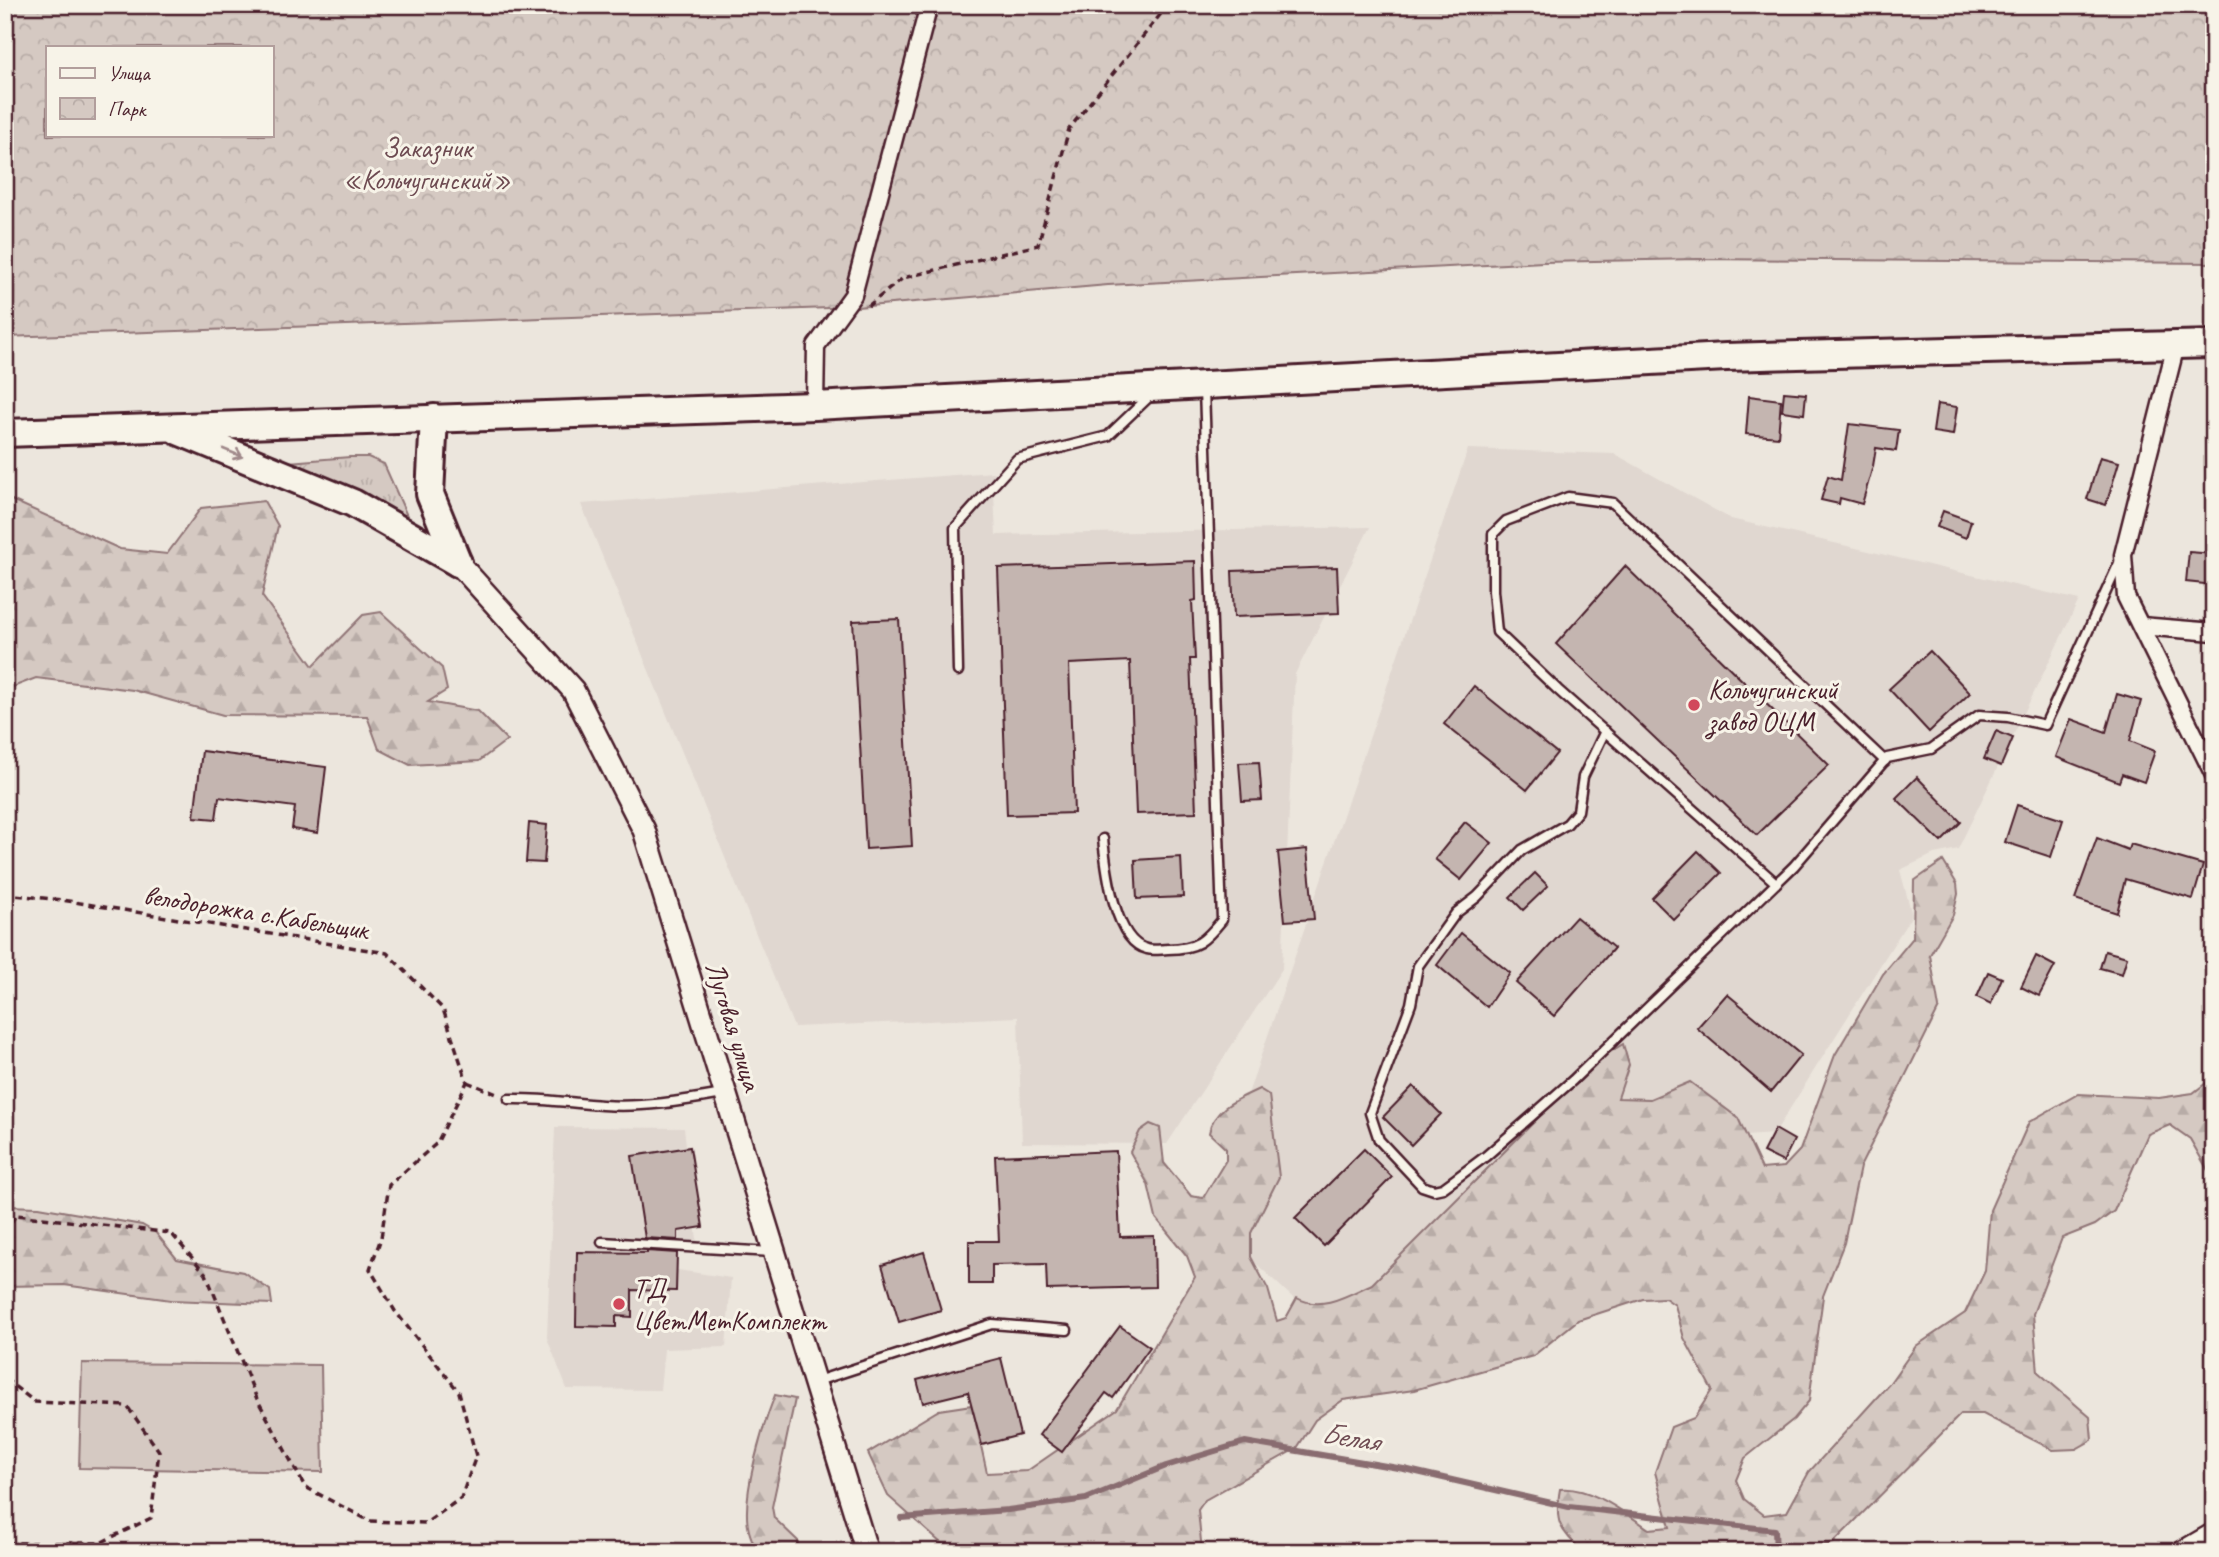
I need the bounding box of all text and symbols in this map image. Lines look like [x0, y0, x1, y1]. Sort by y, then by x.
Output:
legend [46, 46, 273, 136]
text: Улица [108, 60, 151, 86]
text: Парк [108, 96, 148, 122]
park label: Заказник «Кольчугинский» [343, 130, 511, 197]
one-way arrow [221, 448, 243, 461]
place label: Кольчугинский завод ОЦМ [1704, 672, 1839, 740]
marker: Кольчугинский завод ОЦМ [1686, 697, 1702, 713]
street label: велодорожка с.Кабельщик [141, 877, 374, 947]
street label: Луговая улица [698, 957, 771, 1096]
place label: ТД ЦветМетКомплект [633, 1271, 828, 1338]
marker: ТД ЦветМетКомплект [611, 1296, 627, 1312]
water label: Белая [1319, 1414, 1386, 1461]

